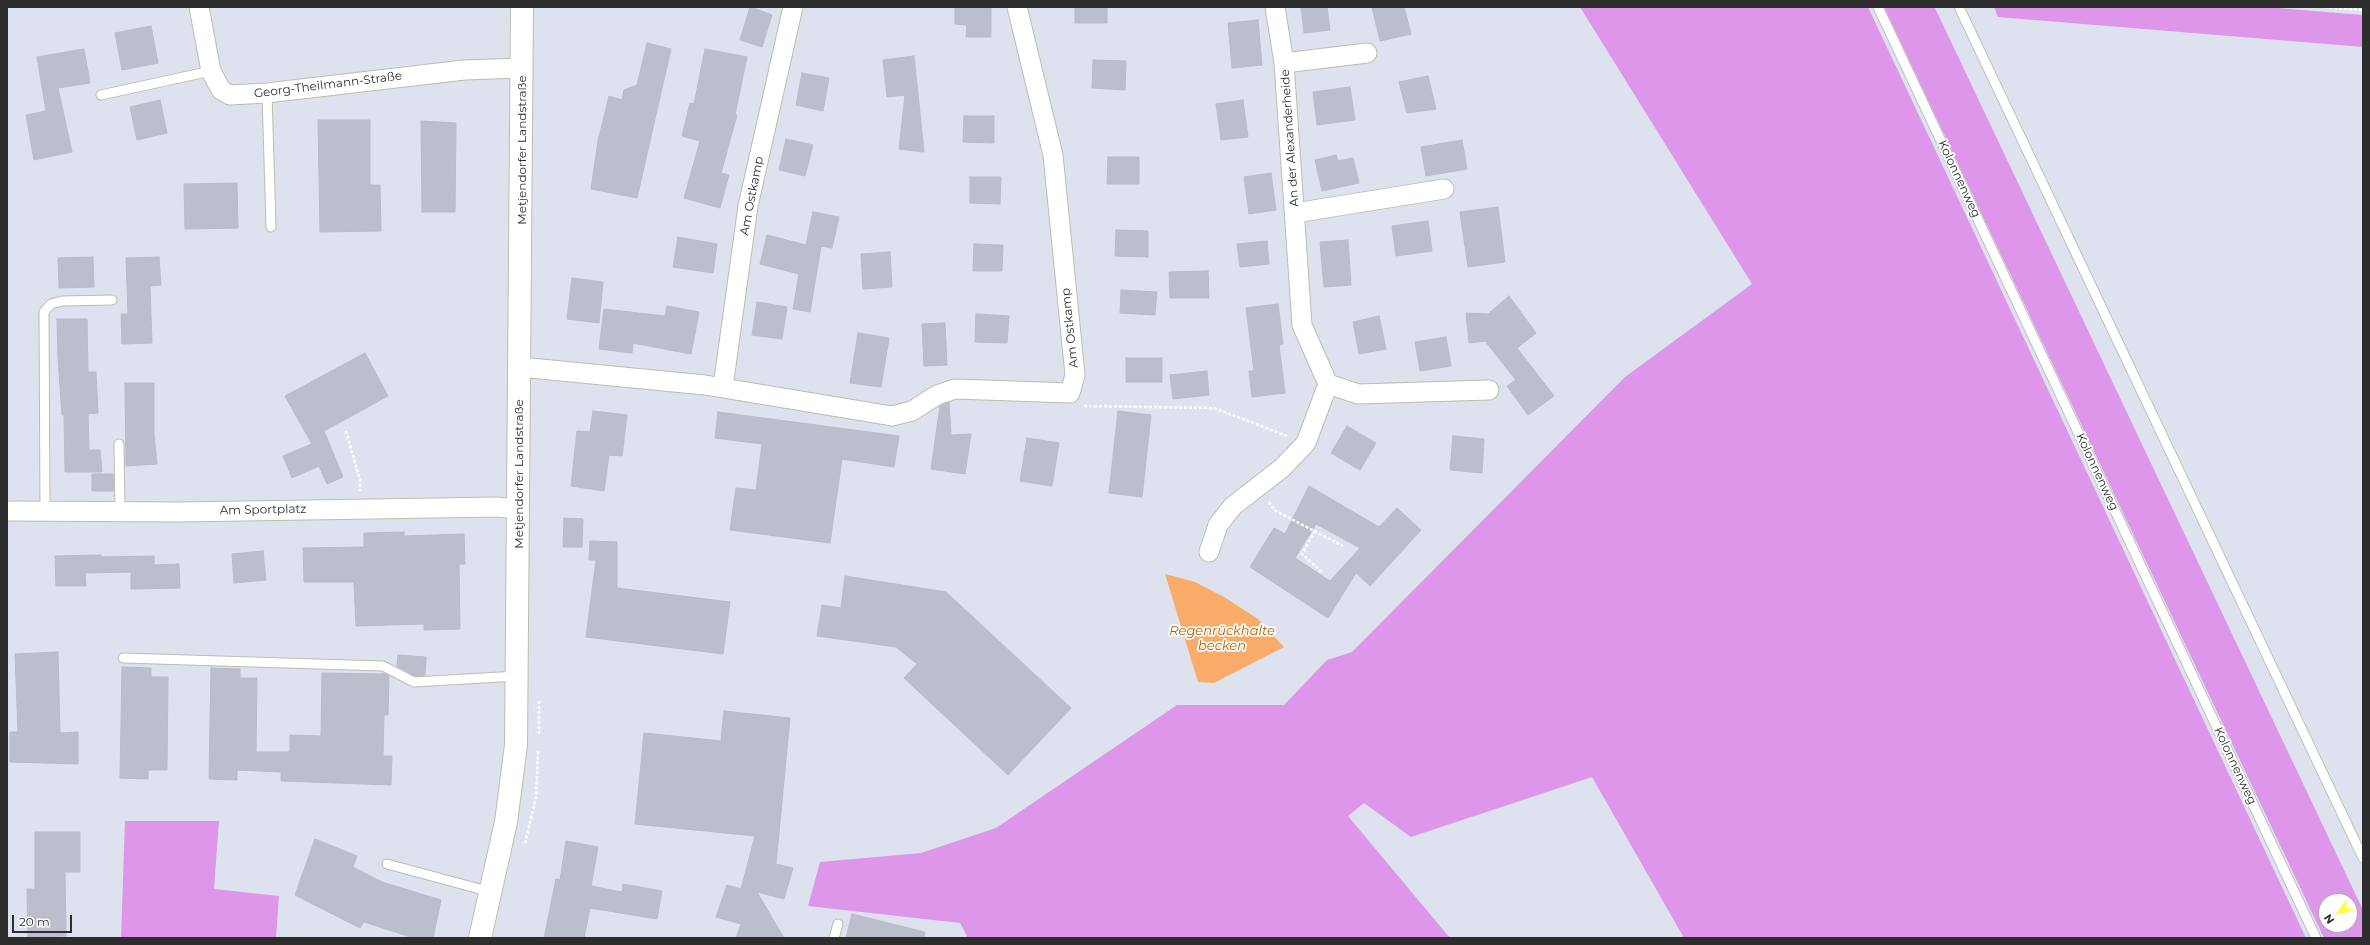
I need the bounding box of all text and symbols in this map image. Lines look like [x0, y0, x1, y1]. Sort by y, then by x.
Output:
street label: Georg-Theilmann-Straße [253, 69, 403, 101]
street label: An der Alexanderheide [1278, 69, 1302, 207]
street label: Metjendorfer Landstraße [515, 75, 529, 225]
street label: Kolonnenweg [1935, 138, 1983, 220]
street label: Am Ostkamp [737, 155, 767, 237]
street label: Am Ostkamp [1059, 287, 1081, 369]
street label: Metjendorfer Landstraße [512, 399, 526, 549]
street label: Kolonnenweg [2073, 431, 2121, 513]
street label: Am Sportplatz [219, 502, 307, 518]
water label: Regenrückhalte becken [1169, 623, 1275, 654]
street label: Kolonnenweg [2211, 725, 2259, 807]
north arrow [2318, 893, 2358, 933]
scale bar [14, 907, 74, 933]
text: N [2321, 912, 2337, 927]
text: 20 m [19, 914, 50, 929]

